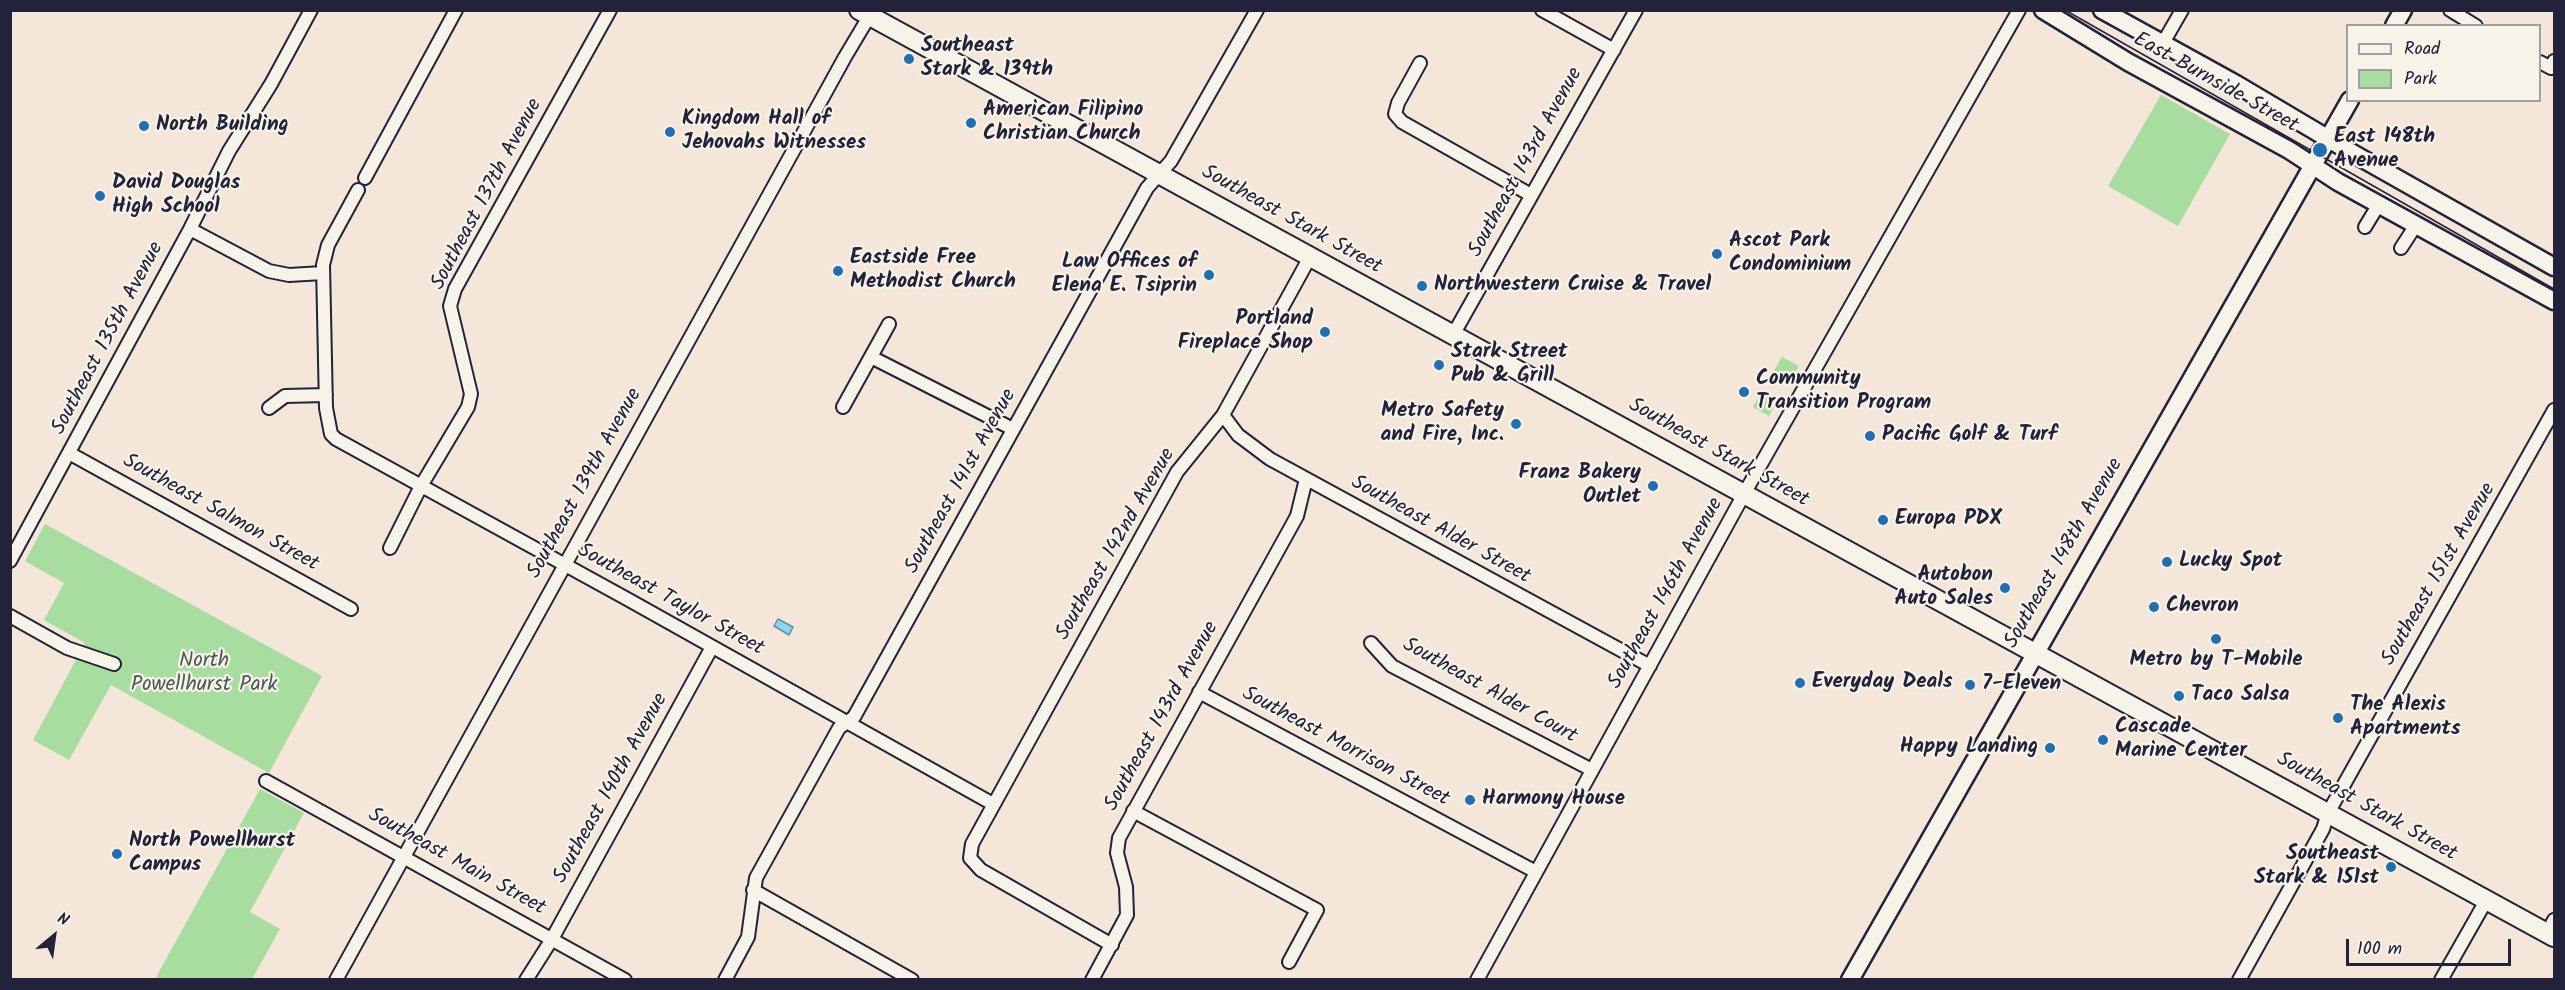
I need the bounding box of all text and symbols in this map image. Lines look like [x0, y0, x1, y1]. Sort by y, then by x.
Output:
legend [2346, 24, 2541, 102]
street label: East Burnside Street [2128, 28, 2302, 140]
place label: Southeast Stark & 139th [921, 34, 1053, 84]
text: Road [2404, 35, 2440, 64]
marker: Southeast Stark & 139th [902, 52, 916, 66]
street label: Southeast 143rd Avenue [1464, 64, 1590, 262]
text: Park [2404, 65, 2437, 94]
street label: Southeast 137th Avenue [427, 95, 549, 295]
place label: American Filipino Christian Church [983, 98, 1143, 148]
place label: Kingdom Hall of Jehovahs Witnesses [682, 107, 866, 157]
place label: North Building [156, 113, 289, 139]
marker: American Filipino Christian Church [964, 116, 978, 130]
marker: North Building [137, 119, 151, 133]
marker: Kingdom Hall of Jehovahs Witnesses [663, 125, 677, 139]
place label: East 148th Avenue [2334, 125, 2435, 175]
marker: East 148th Avenue [2311, 141, 2329, 159]
street label: Southeast Stark Street [1196, 161, 1386, 281]
place label: David Douglas High School [112, 171, 240, 221]
marker: David Douglas High School [93, 189, 107, 203]
place label: Ascot Park Condominium [1729, 229, 1851, 279]
street label: Southeast 135th Avenue [48, 238, 170, 440]
place label: Eastside Free Methodist Church [850, 246, 1016, 296]
marker: Ascot Park Condominium [1710, 247, 1724, 261]
place label: Law Offices of Elena E. Tsiprin [1052, 250, 1197, 300]
marker: Eastside Free Methodist Church [831, 264, 845, 278]
marker: Law Offices of Elena E. Tsiprin [1202, 268, 1216, 282]
place label: Northwestern Cruise & Travel [1434, 273, 1711, 299]
marker: Northwestern Cruise & Travel [1415, 279, 1429, 293]
place label: Portland Fireplace Shop [1178, 307, 1313, 357]
marker: Portland Fireplace Shop [1318, 325, 1332, 339]
place label: Stark Street Pub & Grill [1451, 340, 1567, 390]
marker: Stark Street Pub & Grill [1432, 358, 1446, 372]
place label: Community Transition Program [1756, 367, 1931, 417]
street label: Southeast 139th Avenue [523, 385, 649, 583]
street label: Southeast 141st Avenue [901, 385, 1023, 579]
marker: Community Transition Program [1737, 385, 1751, 399]
street label: Southeast Stark Street [1623, 394, 1813, 514]
place label: Metro Safety and Fire, Inc. [1381, 399, 1504, 449]
marker: Metro Safety and Fire, Inc. [1509, 417, 1523, 431]
place label: Pacific Golf & Turf [1882, 423, 2057, 449]
marker: Pacific Golf & Turf [1863, 429, 1877, 443]
street label: Southeast 142nd Avenue [1052, 445, 1182, 645]
street label: Southeast Salmon Street [118, 450, 322, 578]
street label: Southeast 148th Avenue [2000, 454, 2130, 654]
place label: Franz Bakery Outlet [1519, 461, 1641, 511]
street label: Southeast Alder Street [1346, 471, 1534, 591]
marker: Franz Bakery Outlet [1646, 479, 1660, 493]
street label: Southeast 151st Avenue [2377, 479, 2503, 671]
street label: Southeast 146th Avenue [1604, 494, 1730, 694]
place label: Europa PDX [1895, 507, 2002, 533]
marker: Europa PDX [1876, 513, 1890, 527]
street label: Southeast Taylor Street [572, 539, 768, 663]
place label: Lucky Spot [2179, 549, 2282, 575]
marker: Lucky Spot [2160, 555, 2174, 569]
place label: Autobon Auto Sales [1894, 563, 1993, 613]
marker: Autobon Auto Sales [1998, 581, 2012, 595]
place label: Chevron [2166, 594, 2239, 620]
marker: Chevron [2147, 600, 2161, 614]
street label: Southeast 143rd Avenue [1100, 618, 1226, 816]
marker: Metro by T-Mobile [2209, 632, 2223, 646]
street label: Southeast Alder Court [1397, 634, 1581, 750]
place label: Metro by T-Mobile [2130, 648, 2302, 674]
park label: North Powellhurst Park [131, 649, 277, 699]
place label: Everyday Deals [1812, 670, 1953, 696]
place label: 7-Eleven [1982, 672, 2061, 698]
marker: Everyday Deals [1793, 676, 1807, 690]
marker: 7-Eleven [1963, 678, 1977, 692]
street label: Southeast Morrison Street [1237, 683, 1453, 813]
place label: Taco Salsa [2191, 683, 2289, 709]
marker: Taco Salsa [2172, 689, 2186, 703]
street label: Southeast 140th Avenue [549, 690, 675, 888]
place label: The Alexis Apartments [2350, 693, 2461, 743]
marker: The Alexis Apartments [2331, 711, 2345, 725]
place label: Cascade Marine Center [2115, 715, 2247, 765]
marker: Cascade Marine Center [2096, 733, 2110, 747]
place label: Happy Landing [1900, 735, 2038, 761]
marker: Happy Landing [2043, 741, 2057, 755]
street label: Southeast Stark Street [2271, 748, 2461, 868]
place label: Harmony House [1482, 787, 1625, 813]
marker: Harmony House [1463, 793, 1477, 807]
street label: Southeast Main Street [363, 804, 549, 922]
place label: North Powellhurst Campus [129, 829, 295, 879]
place label: Southeast Stark & 151st [2254, 842, 2379, 892]
marker: North Powellhurst Campus [110, 847, 124, 861]
marker: Southeast Stark & 151st [2384, 860, 2398, 874]
north arrow [24, 906, 84, 966]
text: N [52, 906, 73, 933]
scale bar [2349, 927, 2514, 965]
text: 100 m [2357, 935, 2402, 964]

